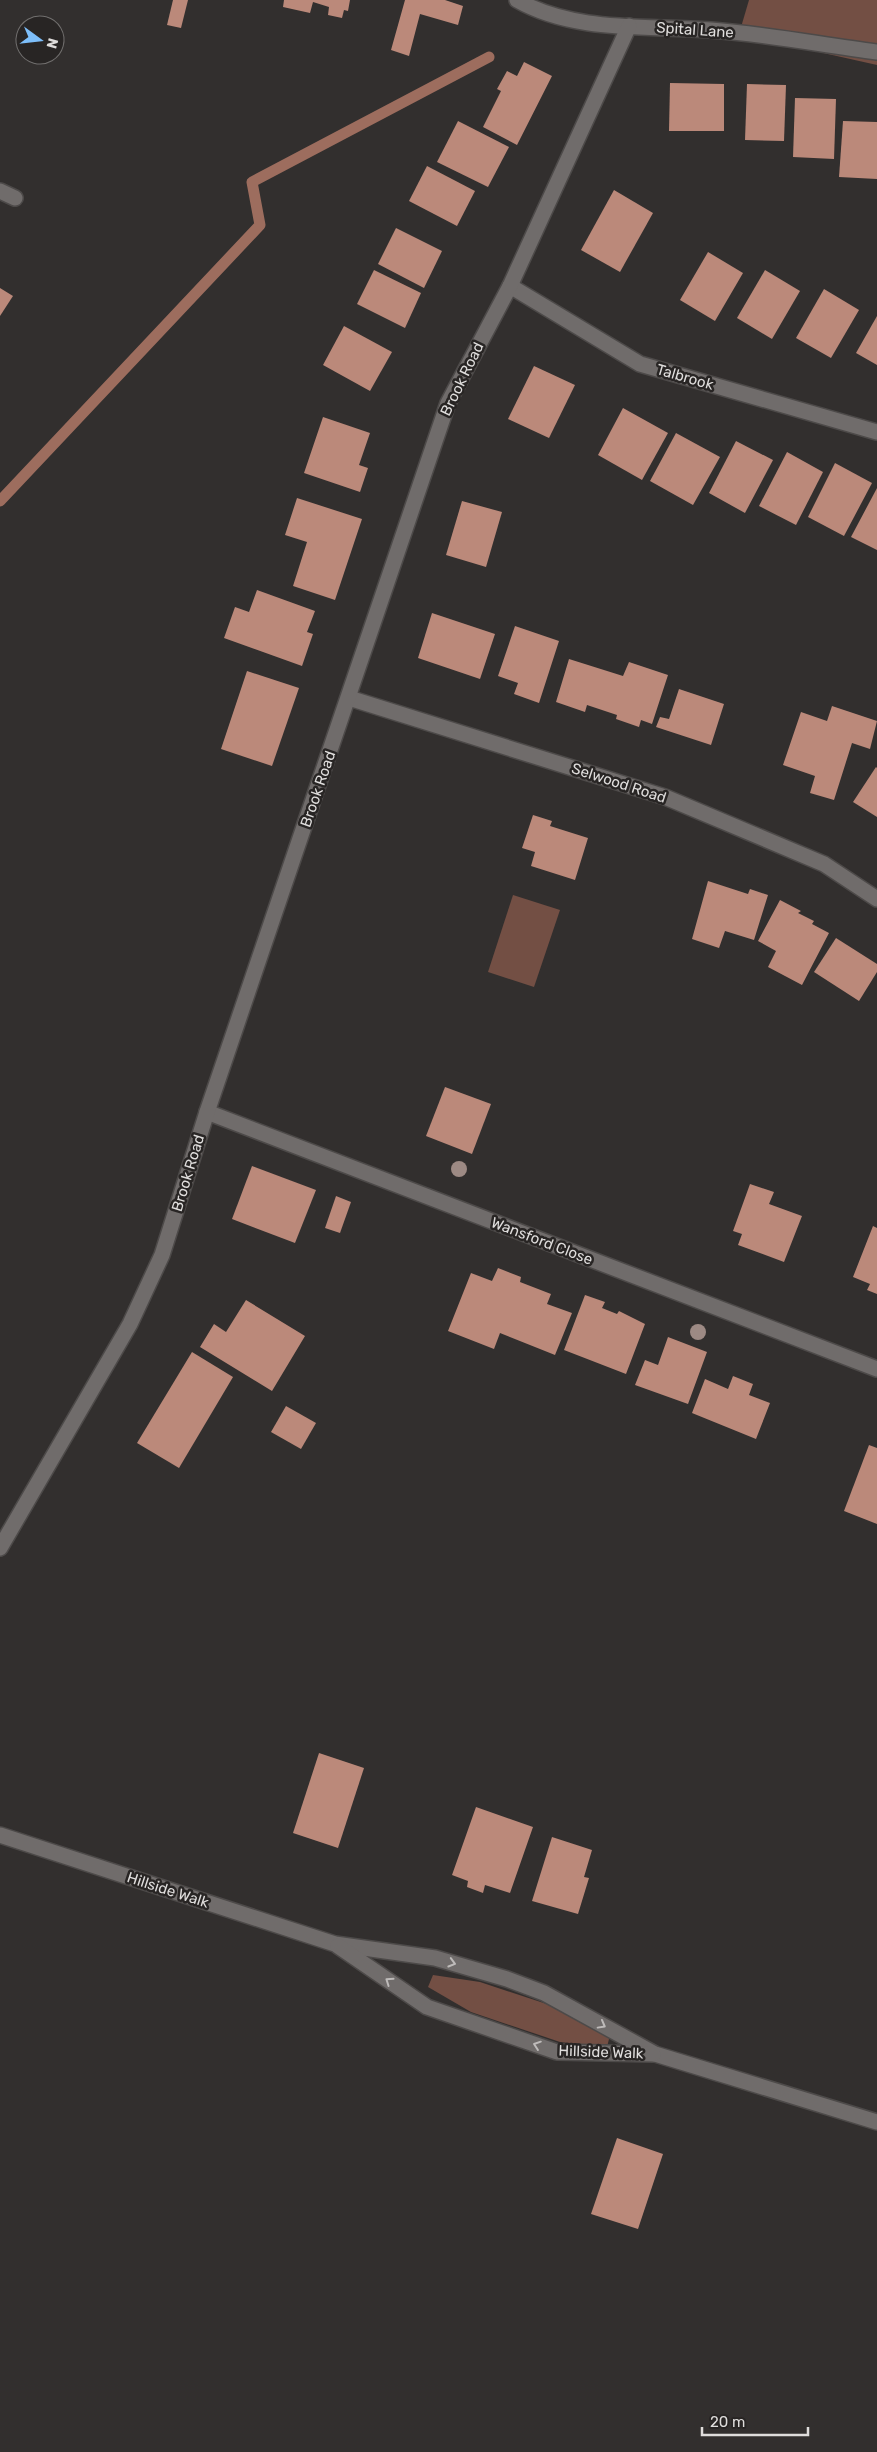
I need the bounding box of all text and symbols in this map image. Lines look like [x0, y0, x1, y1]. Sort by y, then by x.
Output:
north arrow [15, 15, 65, 65]
street label: Spital Lane [656, 18, 734, 42]
text: N [43, 36, 62, 50]
street label: Brook Road [436, 339, 488, 419]
street label: Talbrook [654, 360, 716, 394]
street label: Brook Road [297, 748, 339, 830]
street label: Selwood Road [569, 759, 669, 807]
street label: Brook Road [168, 1132, 208, 1214]
street label: Wansford Close [489, 1213, 595, 1269]
street label: Hillside Walk [125, 1868, 211, 1912]
one-way arrow [448, 1958, 456, 1968]
one-way arrow [385, 1978, 395, 1987]
one-way arrow [596, 2019, 605, 2029]
one-way arrow [533, 2041, 542, 2051]
street label: Hillside Walk [558, 2042, 644, 2062]
scale bar [702, 2404, 808, 2436]
text: 20 m [710, 2413, 745, 2431]

